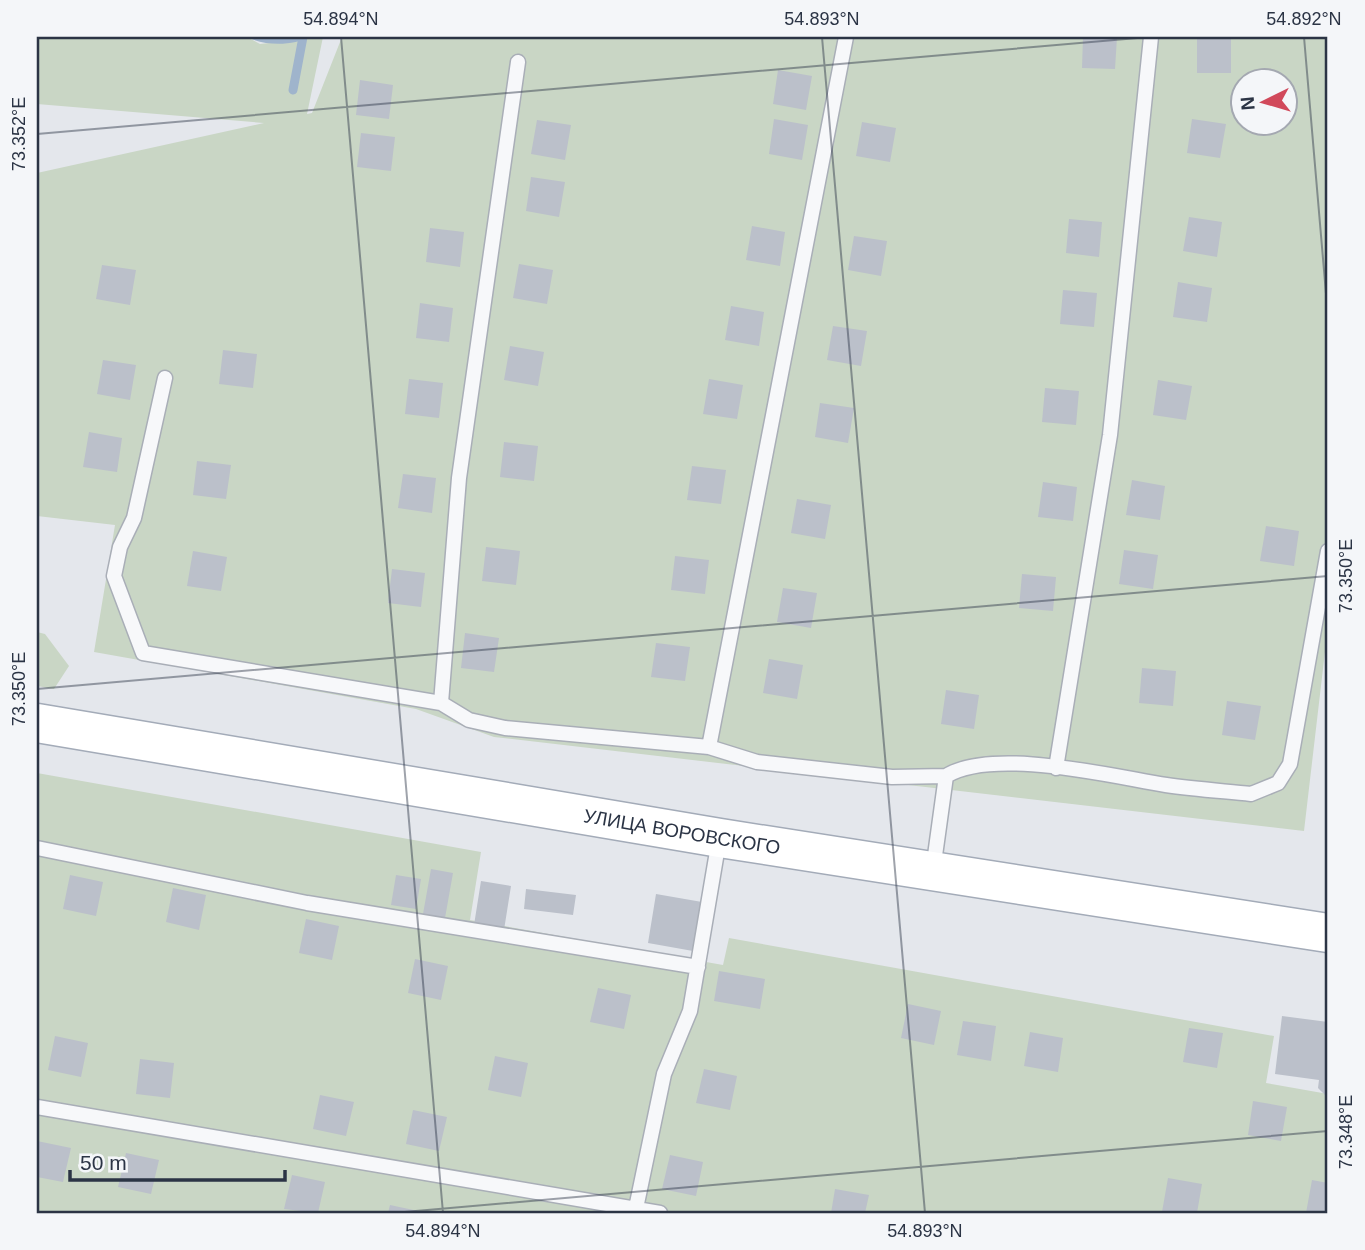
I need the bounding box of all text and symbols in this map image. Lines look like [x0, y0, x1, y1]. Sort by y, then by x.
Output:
text: 54.894°N [303, 9, 379, 29]
text: 54.893°N [784, 9, 860, 29]
text: 54.892°N [1266, 9, 1342, 29]
north arrow [1228, 66, 1298, 136]
text: N [1237, 96, 1259, 111]
text: 73.352°E [9, 97, 29, 171]
text: 73.350°E [1336, 539, 1356, 613]
text: 73.350°E [9, 652, 29, 726]
street label: УЛИЦА ВОРОВСКОГО [582, 805, 782, 858]
text: 73.348°E [1336, 1095, 1356, 1169]
scale bar [70, 1138, 285, 1182]
text: 50 m [80, 1151, 127, 1174]
text: 54.894°N [405, 1221, 481, 1241]
text: 54.893°N [887, 1221, 963, 1241]

